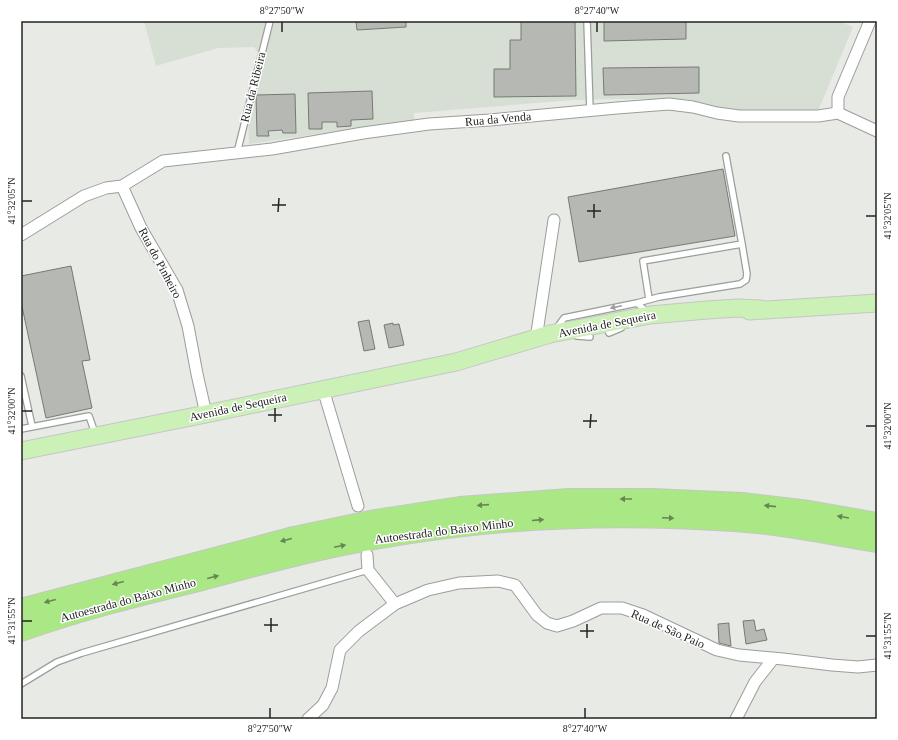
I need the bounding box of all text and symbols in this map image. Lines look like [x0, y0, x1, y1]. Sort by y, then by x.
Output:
text: 8°27'50"W [260, 5, 305, 16]
text: 8°27'40"W [575, 5, 620, 16]
street label: Rua da Ribeira [238, 50, 269, 124]
street label: Rua da Venda [464, 109, 532, 129]
text: 41°32'05"N [6, 177, 17, 225]
text: 41°32'05"N [882, 192, 893, 240]
street label: Rua do Pinheiro [136, 225, 184, 301]
one-way arrow [610, 305, 622, 311]
street label: Avenida de Sequeira [557, 308, 658, 340]
text: 41°32'00"N [6, 387, 17, 435]
street label: Avenida de Sequeira [188, 390, 289, 424]
text: 41°32'00"N [882, 402, 893, 450]
one-way arrow [619, 496, 632, 502]
one-way arrow [477, 502, 489, 509]
one-way arrow [764, 503, 776, 510]
one-way arrow [837, 514, 849, 520]
one-way arrow [662, 515, 674, 522]
street label: Autoestrada do Baixo Minho [374, 516, 514, 546]
one-way arrow [532, 516, 544, 523]
one-way arrow [280, 537, 292, 543]
one-way arrow [334, 543, 346, 549]
one-way arrow [207, 573, 220, 579]
street label: Autoestrada do Baixo Minho [59, 575, 197, 625]
one-way arrow [112, 580, 124, 586]
text: 41°31'55"N [6, 597, 17, 645]
one-way arrow [44, 599, 56, 605]
street label: Rua de São Paio [629, 607, 707, 651]
text: 41°31'55"N [882, 612, 893, 660]
text: 8°27'50"W [248, 723, 293, 734]
text: 8°27'40"W [563, 723, 608, 734]

